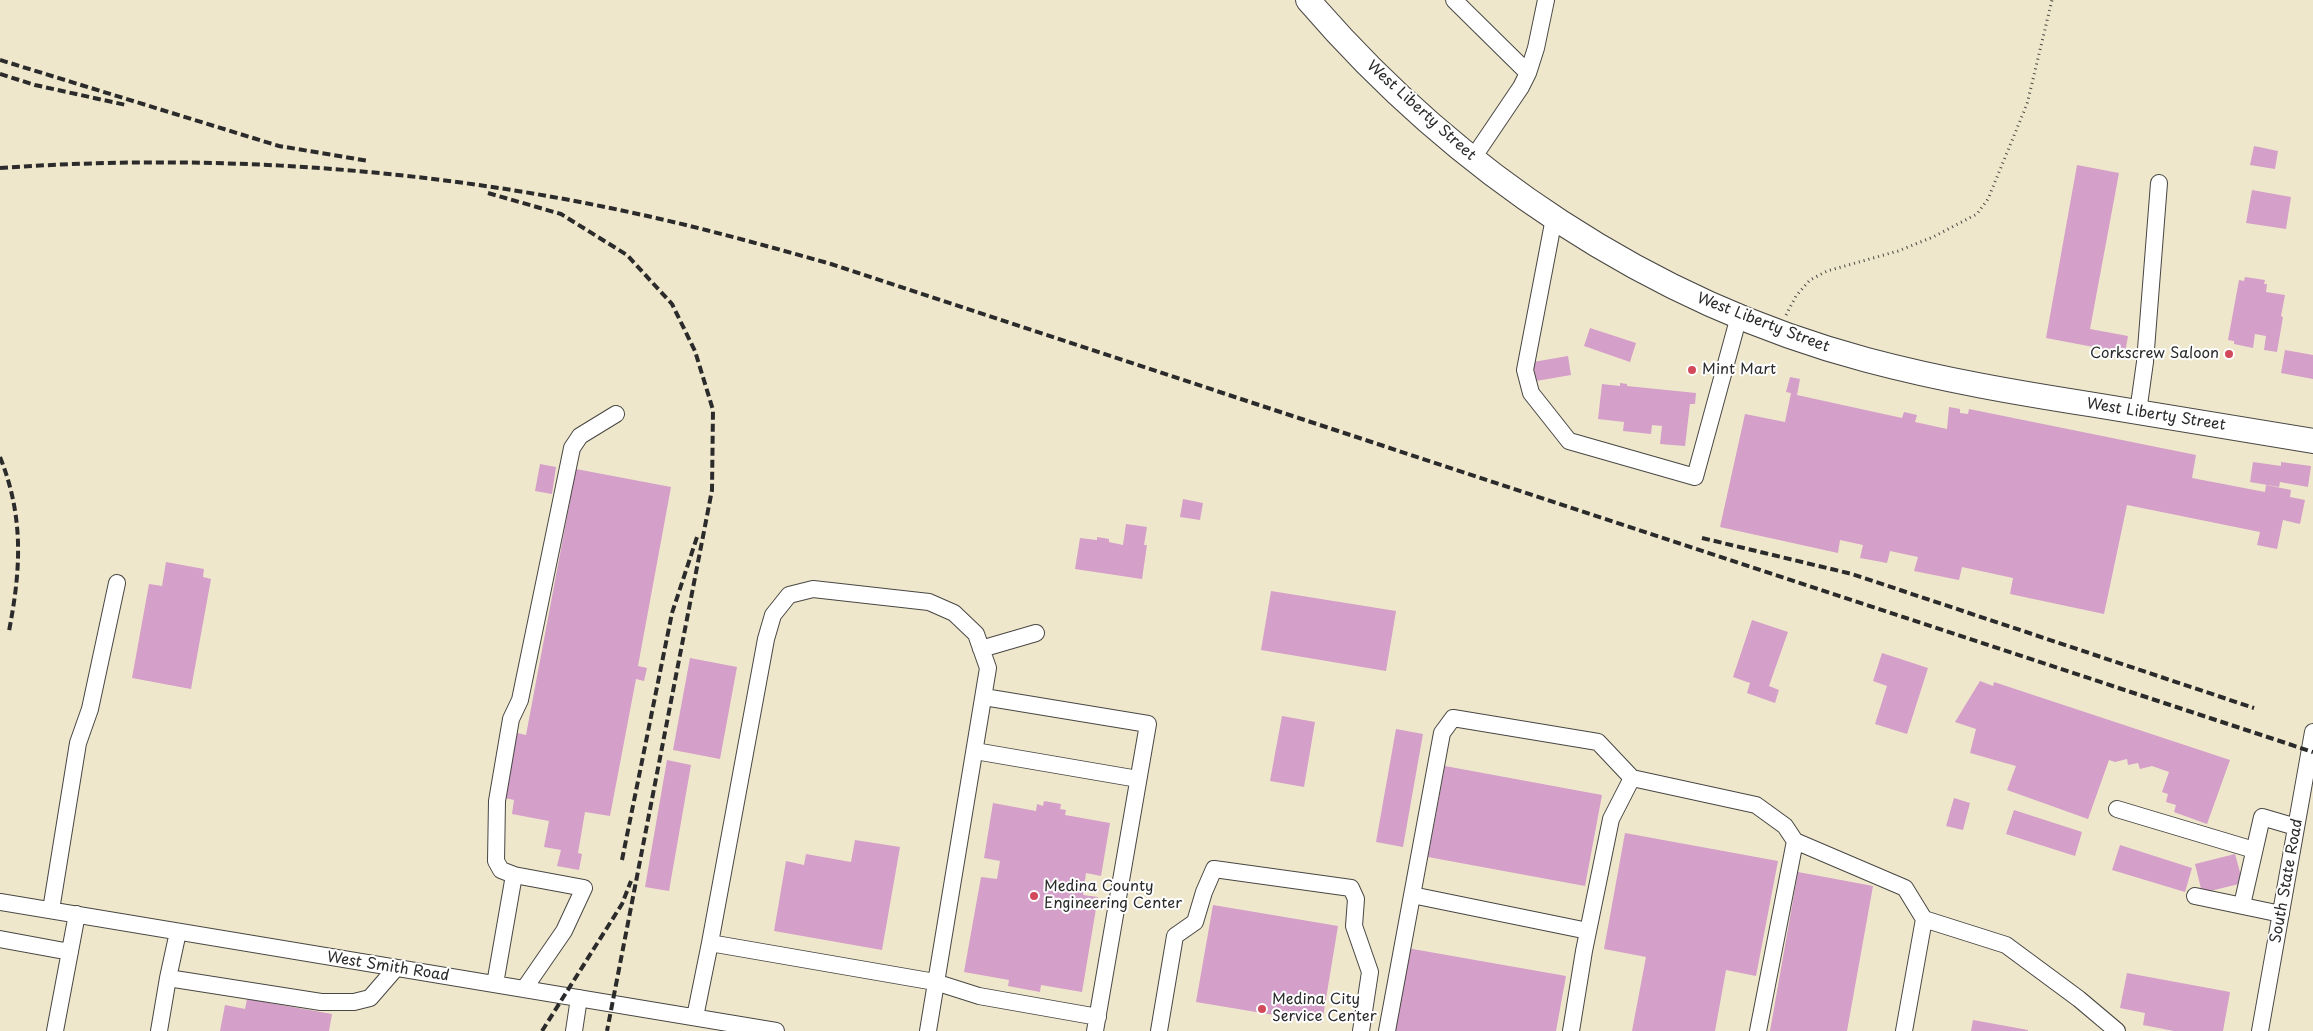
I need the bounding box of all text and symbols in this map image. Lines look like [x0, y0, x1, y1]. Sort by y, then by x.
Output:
street label: West Liberty Street [1363, 57, 1479, 165]
street label: West Liberty Street [1694, 289, 1832, 357]
place label: Corkscrew Saloon [2090, 345, 2219, 363]
marker: Corkscrew Saloon [2223, 348, 2235, 360]
place label: Mint Mart [1702, 361, 1776, 379]
marker: Mint Mart [1686, 364, 1698, 376]
street label: West Liberty Street [2085, 395, 2227, 435]
street label: South State Road [2267, 817, 2307, 945]
place label: Medina County Engineering Center [1044, 878, 1182, 913]
marker: Medina County Engineering Center [1028, 890, 1040, 902]
street label: West Smith Road [326, 948, 450, 986]
place label: Medina City Service Center [1272, 991, 1377, 1026]
marker: Medina City Service Center [1256, 1003, 1268, 1015]

